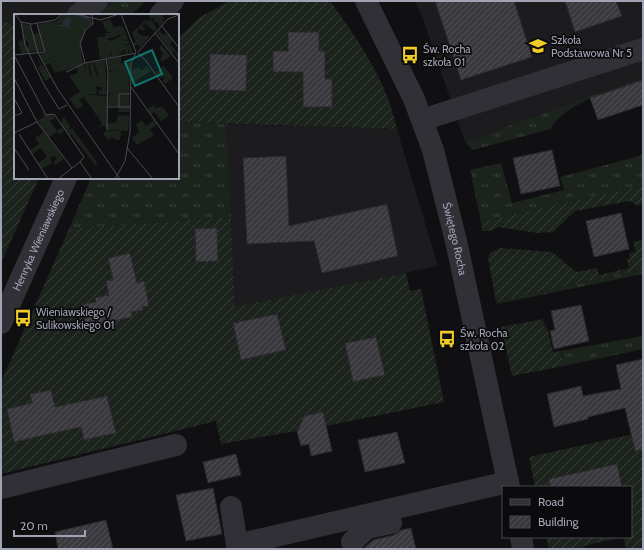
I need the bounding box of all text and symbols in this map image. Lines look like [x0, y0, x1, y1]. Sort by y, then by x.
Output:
inset map [14, 14, 179, 179]
place label: Szkoła Podstawowa Nr 5 [551, 33, 632, 60]
school or university icon: Szkoła Podstawowa Nr 5 [528, 36, 548, 56]
place label: Św. Rocha szkoła 01 [423, 42, 471, 69]
bus stop icon: Św. Rocha szkoła 01 [400, 45, 420, 65]
street label: Henryka Wieniawskiego [9, 187, 67, 293]
street label: Świętego Rocha [439, 201, 470, 277]
place label: Wieniawskiego / Sulikowskiego 01 [36, 305, 114, 332]
bus stop icon: Wieniawskiego / Sulikowskiego 01 [13, 308, 33, 328]
place label: Św. Rocha szkoła 02 [460, 326, 508, 353]
bus stop icon: Św. Rocha szkoła 02 [437, 329, 457, 349]
legend [502, 486, 632, 538]
text: Road [538, 494, 564, 509]
scale bar [14, 512, 85, 538]
text: Building [538, 514, 580, 529]
text: 20 m [20, 518, 48, 533]

